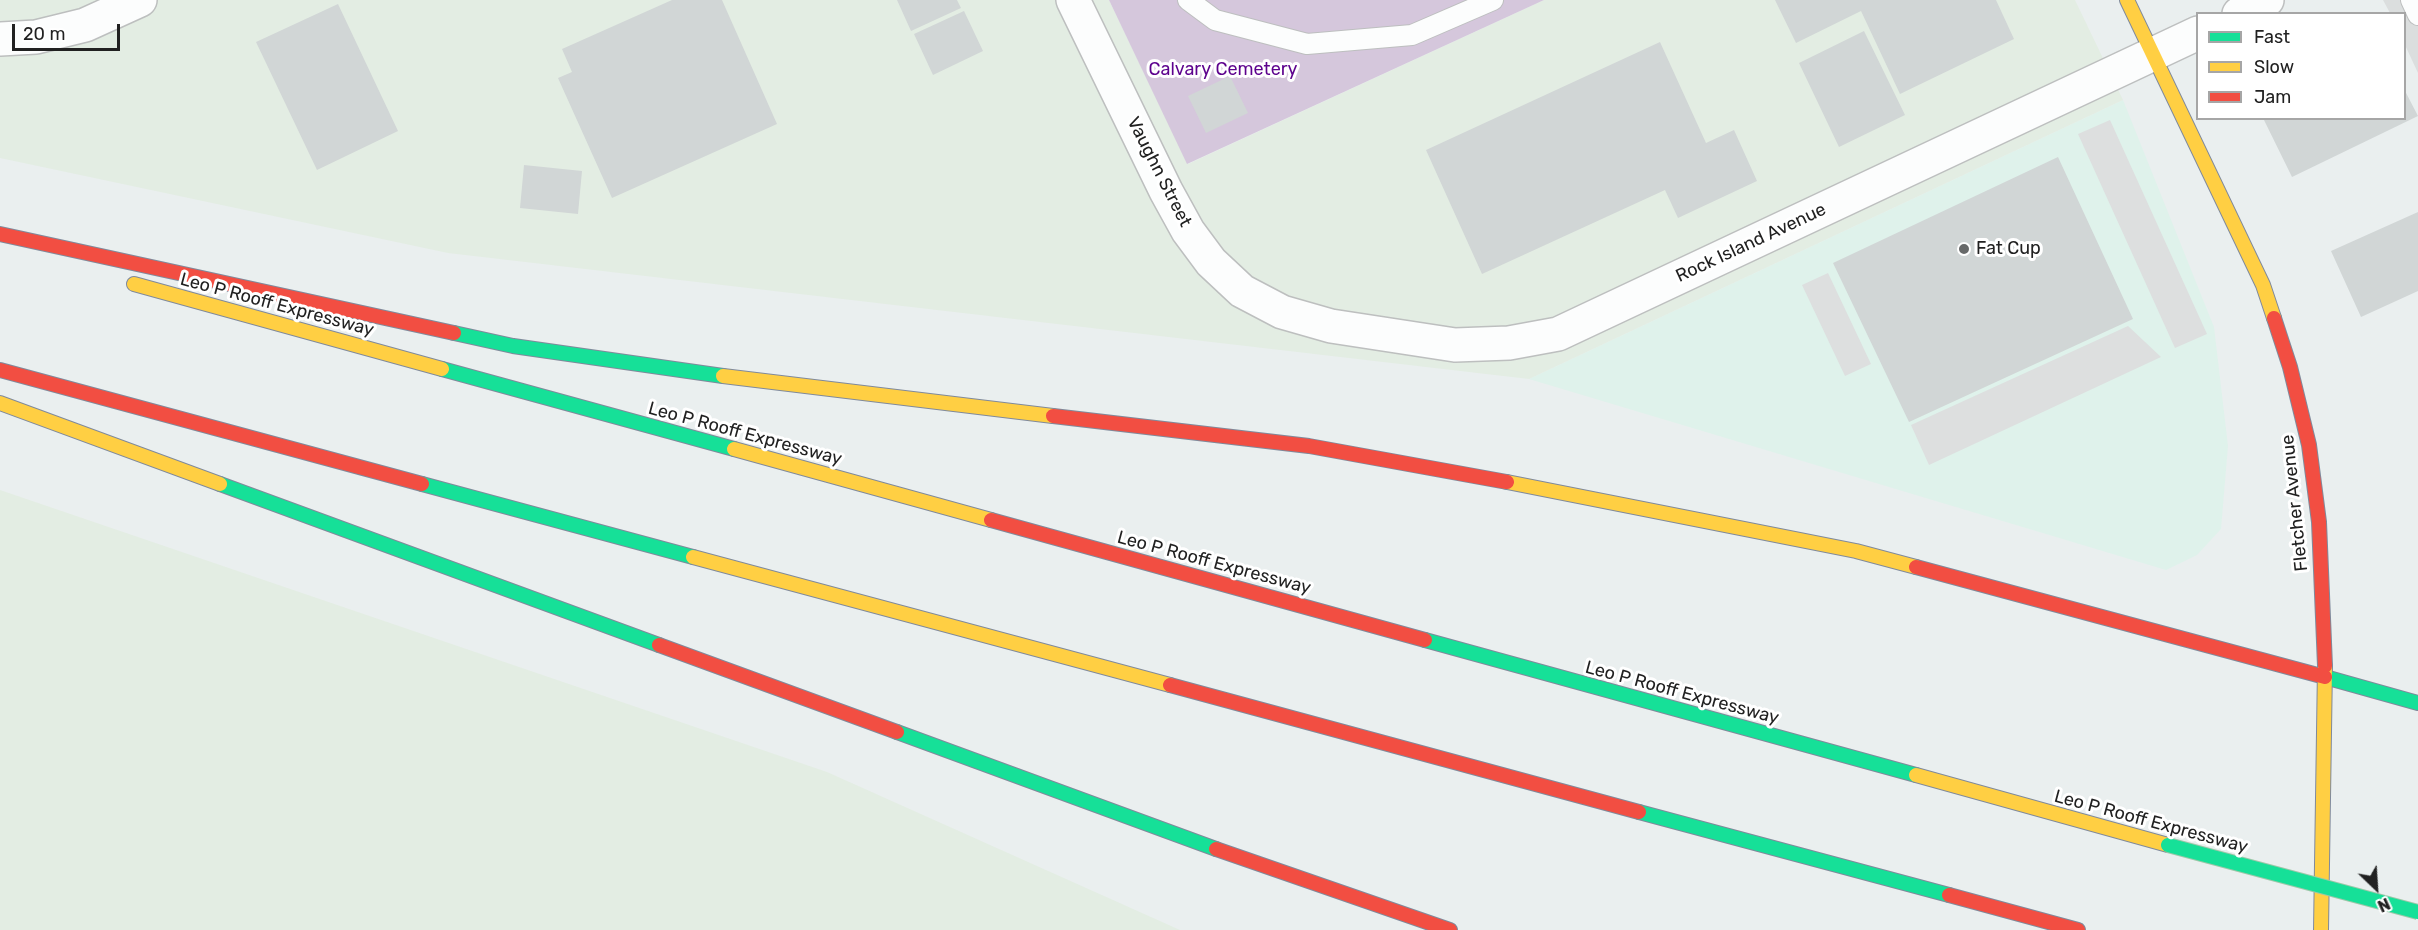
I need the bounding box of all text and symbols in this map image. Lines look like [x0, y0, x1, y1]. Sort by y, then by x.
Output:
scale bar [15, 12, 123, 50]
legend [2196, 12, 2406, 120]
text: 20 m [23, 23, 65, 45]
text: Fast [2254, 26, 2290, 48]
text: Slow [2254, 56, 2294, 78]
park label: Calvary Cemetery [1148, 59, 1298, 81]
text: Jam [2254, 86, 2291, 108]
street label: Vaughn Street [1122, 113, 1196, 231]
street label: Rock Island Avenue [1673, 199, 1829, 287]
place label: Fat Cup [1976, 238, 2041, 260]
marker: Fat Cup [1957, 242, 1971, 256]
street label: Leo P Rooff Expressway [178, 269, 376, 341]
street label: Leo P Rooff Expressway [646, 398, 844, 470]
street label: Fletcher Avenue [2277, 434, 2313, 572]
street label: Leo P Rooff Expressway [1115, 527, 1313, 599]
street label: Leo P Rooff Expressway [1583, 657, 1781, 729]
street label: Leo P Rooff Expressway [2052, 786, 2250, 858]
north arrow [2346, 858, 2406, 918]
text: N [2375, 894, 2393, 916]

